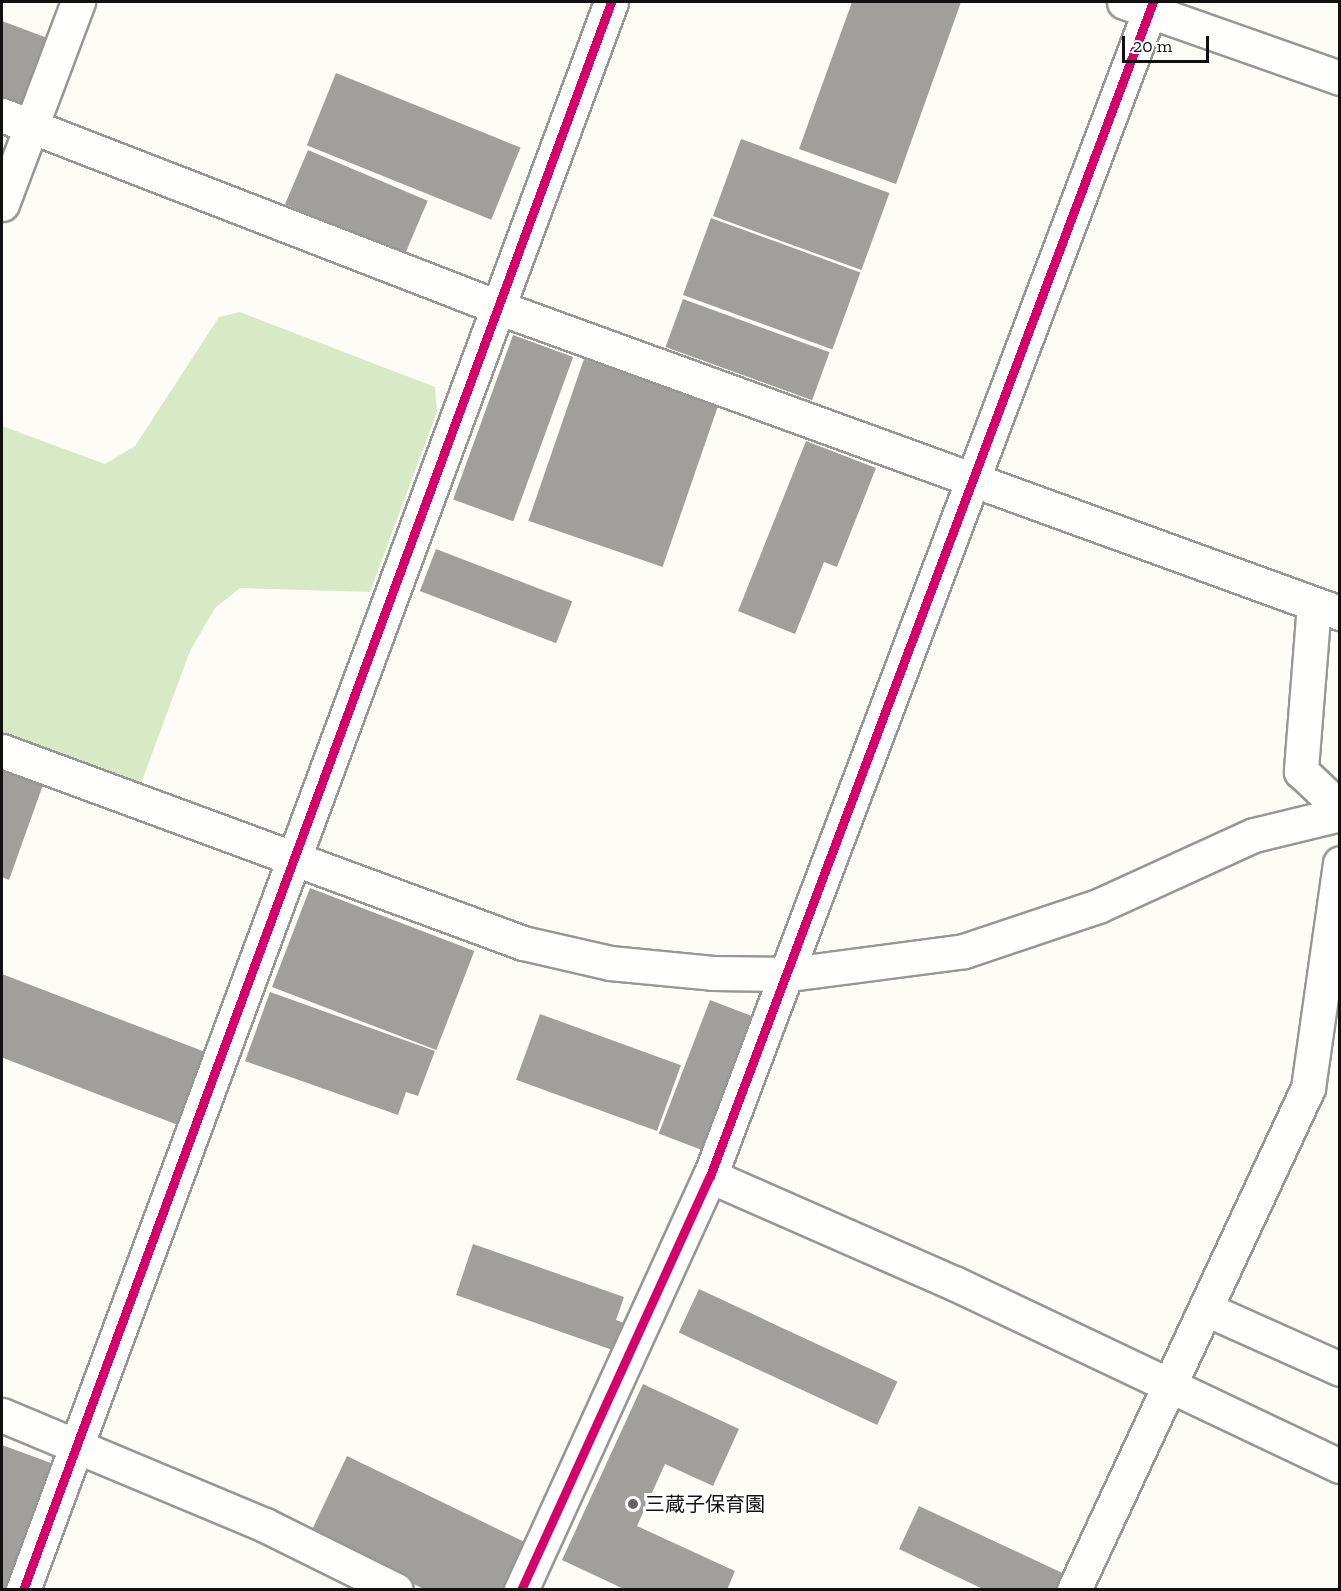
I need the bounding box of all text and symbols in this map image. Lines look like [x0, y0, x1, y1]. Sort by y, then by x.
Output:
scale bar [1125, 24, 1212, 62]
text: 20 m [1133, 35, 1172, 57]
place label: 三蔵子保育園 [645, 1492, 765, 1516]
marker: 三蔵子保育園 [626, 1497, 640, 1511]

